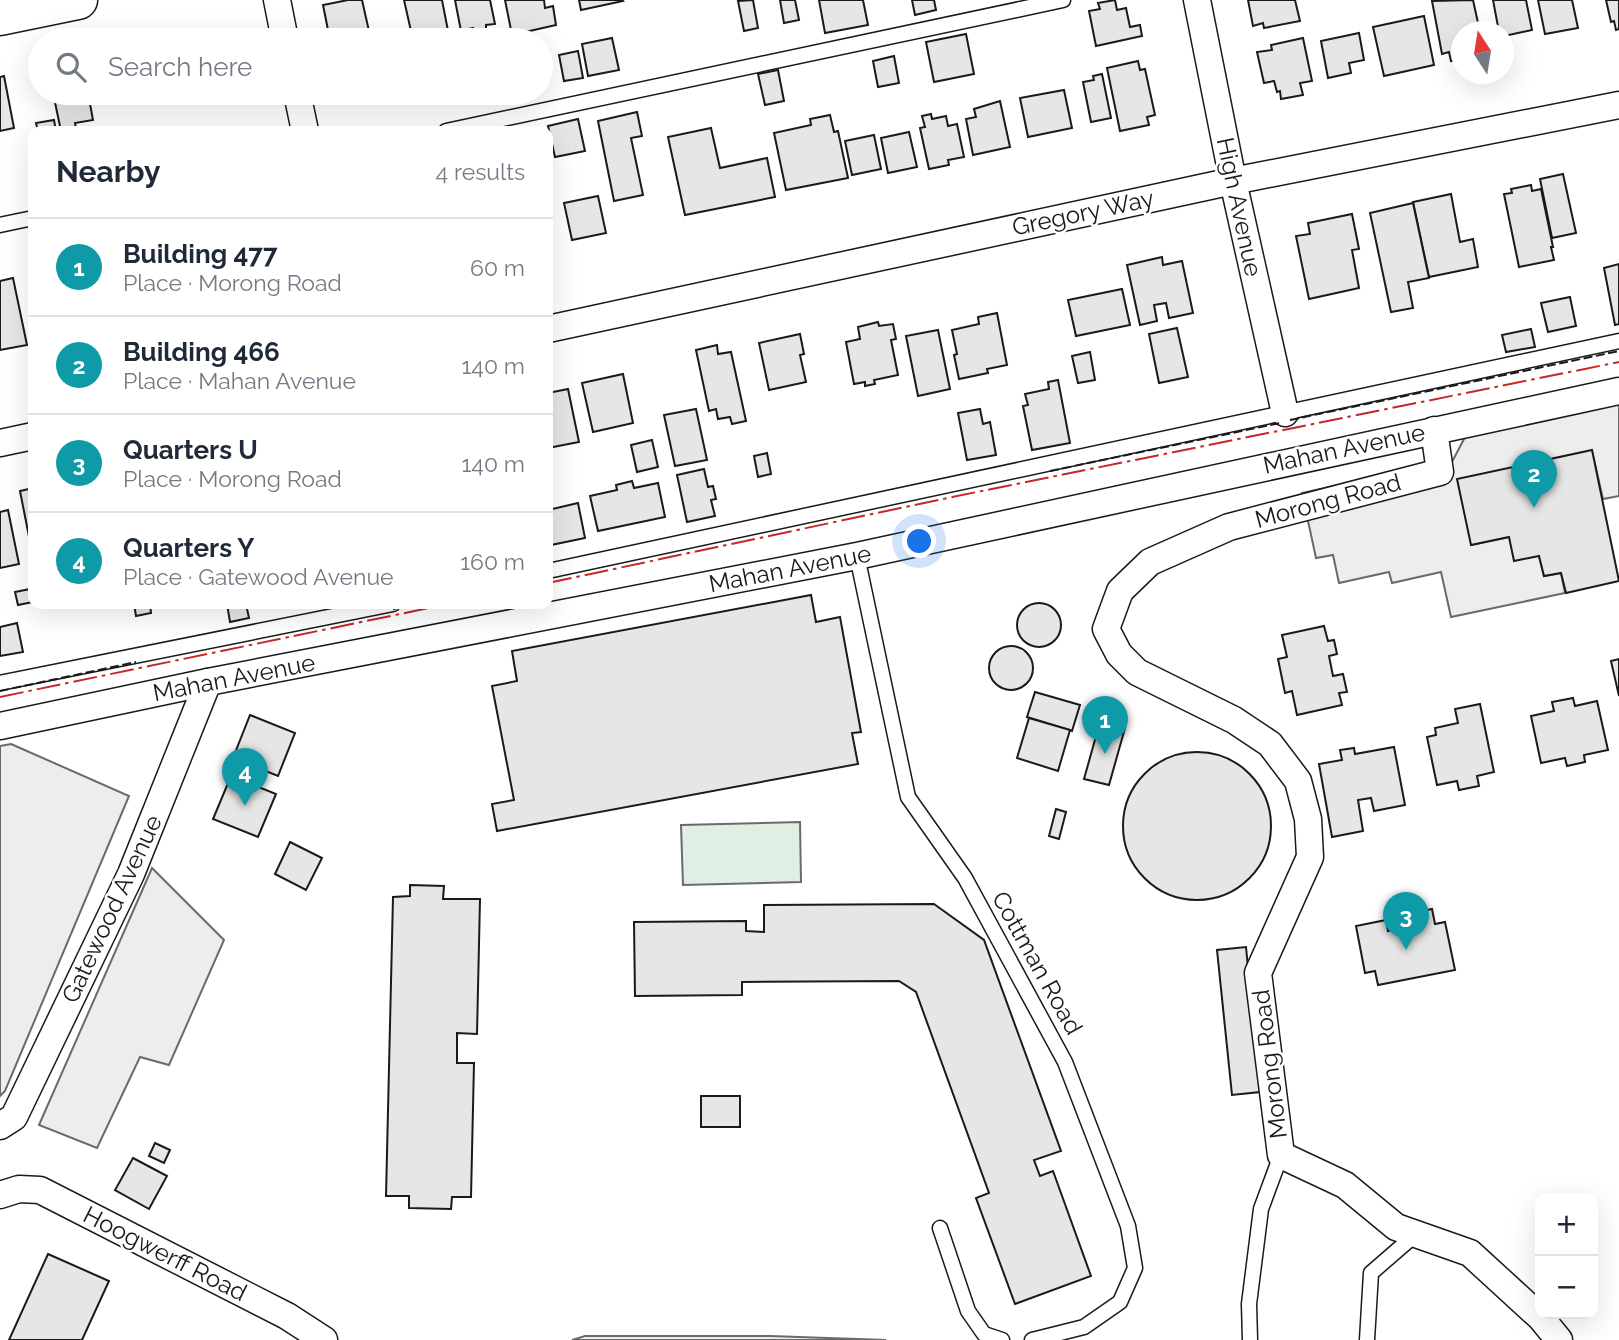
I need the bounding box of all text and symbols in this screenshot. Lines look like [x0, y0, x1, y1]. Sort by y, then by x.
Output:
north arrow [1451, 21, 1514, 84]
search box [28, 28, 553, 105]
icon: search [52, 48, 90, 86]
text: Search here [108, 52, 252, 82]
street label: High Avenue [1211, 135, 1268, 279]
text: Nearby [56, 154, 160, 189]
text: 4 results [436, 158, 525, 185]
street label: Gregory Way [1009, 183, 1156, 242]
text: Building 477 [123, 239, 278, 269]
text: 1 [73, 254, 85, 281]
text: 60 m [470, 254, 525, 281]
text: Place · Morong Road [123, 269, 342, 296]
text: Building 466 [123, 337, 280, 367]
text: 2 [73, 352, 85, 379]
text: 140 m [462, 352, 525, 379]
text: Place · Mahan Avenue [123, 367, 356, 394]
street label: Mahan Avenue [1260, 417, 1427, 480]
text: Quarters U [123, 435, 258, 465]
text: 3 [73, 450, 85, 477]
text: 140 m [462, 450, 525, 477]
pin: 2 [1511, 450, 1557, 508]
text: Place · Morong Road [123, 465, 342, 492]
street label: Morong Road [1252, 467, 1404, 534]
your location [902, 524, 936, 558]
text: Quarters Y [123, 533, 254, 563]
street label: Mahan Avenue [706, 539, 873, 598]
text: 4 [72, 548, 86, 575]
text: 160 m [460, 548, 525, 575]
text: Place · Gatewood Avenue [123, 563, 394, 590]
street label: Mahan Avenue [150, 648, 317, 707]
pin: 1 [1082, 696, 1128, 754]
pin: 4 [222, 748, 268, 806]
street label: Gatewood Avenue [55, 810, 168, 1007]
street label: Cottman Road [986, 886, 1089, 1040]
pin: 3 [1383, 892, 1429, 950]
street label: Morong Road [1246, 988, 1293, 1140]
map controls [1535, 1193, 1598, 1319]
button: + [1535, 1193, 1598, 1256]
street label: Hoogwerff Road [79, 1200, 252, 1307]
button: − [1535, 1256, 1598, 1319]

